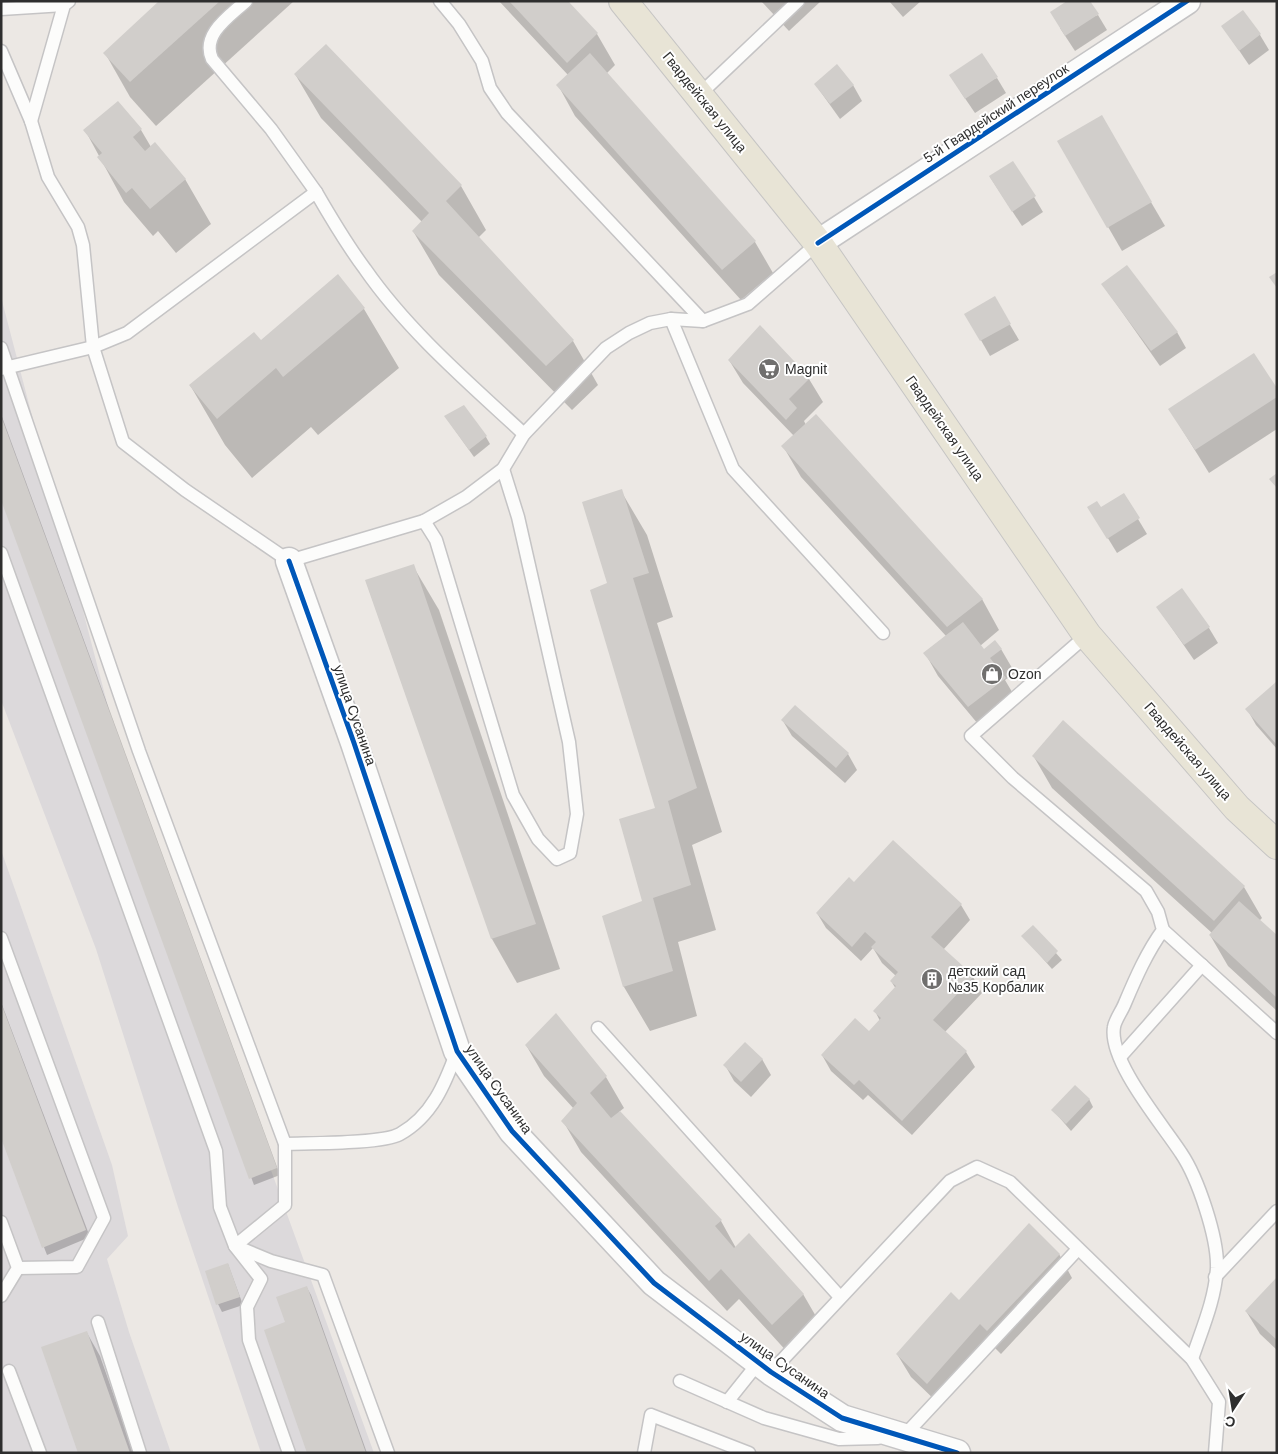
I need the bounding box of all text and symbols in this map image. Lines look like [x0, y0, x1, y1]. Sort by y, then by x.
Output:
street label: Гвардейская улица [660, 49, 750, 155]
street label: 5-й Гвардейский переулок [921, 60, 1072, 166]
supermarket icon: Magnit [757, 357, 781, 381]
place label: Magnit [785, 361, 827, 377]
street label: Гвардейская улица [903, 373, 987, 484]
shop icon: Ozon [980, 662, 1004, 686]
street label: улица Сусанина [330, 663, 380, 768]
place label: Ozon [1008, 666, 1041, 682]
street label: Гвардейская улица [1141, 699, 1235, 803]
place label: детский сад №35 Корбалик [948, 963, 1045, 995]
building icon: детский сад №35 Корбалик [920, 967, 944, 991]
street label: улица Сусанина [462, 1041, 536, 1137]
street label: улица Сусанина [737, 1328, 833, 1402]
north arrow [1208, 1384, 1258, 1434]
text: С [1224, 1413, 1237, 1431]

